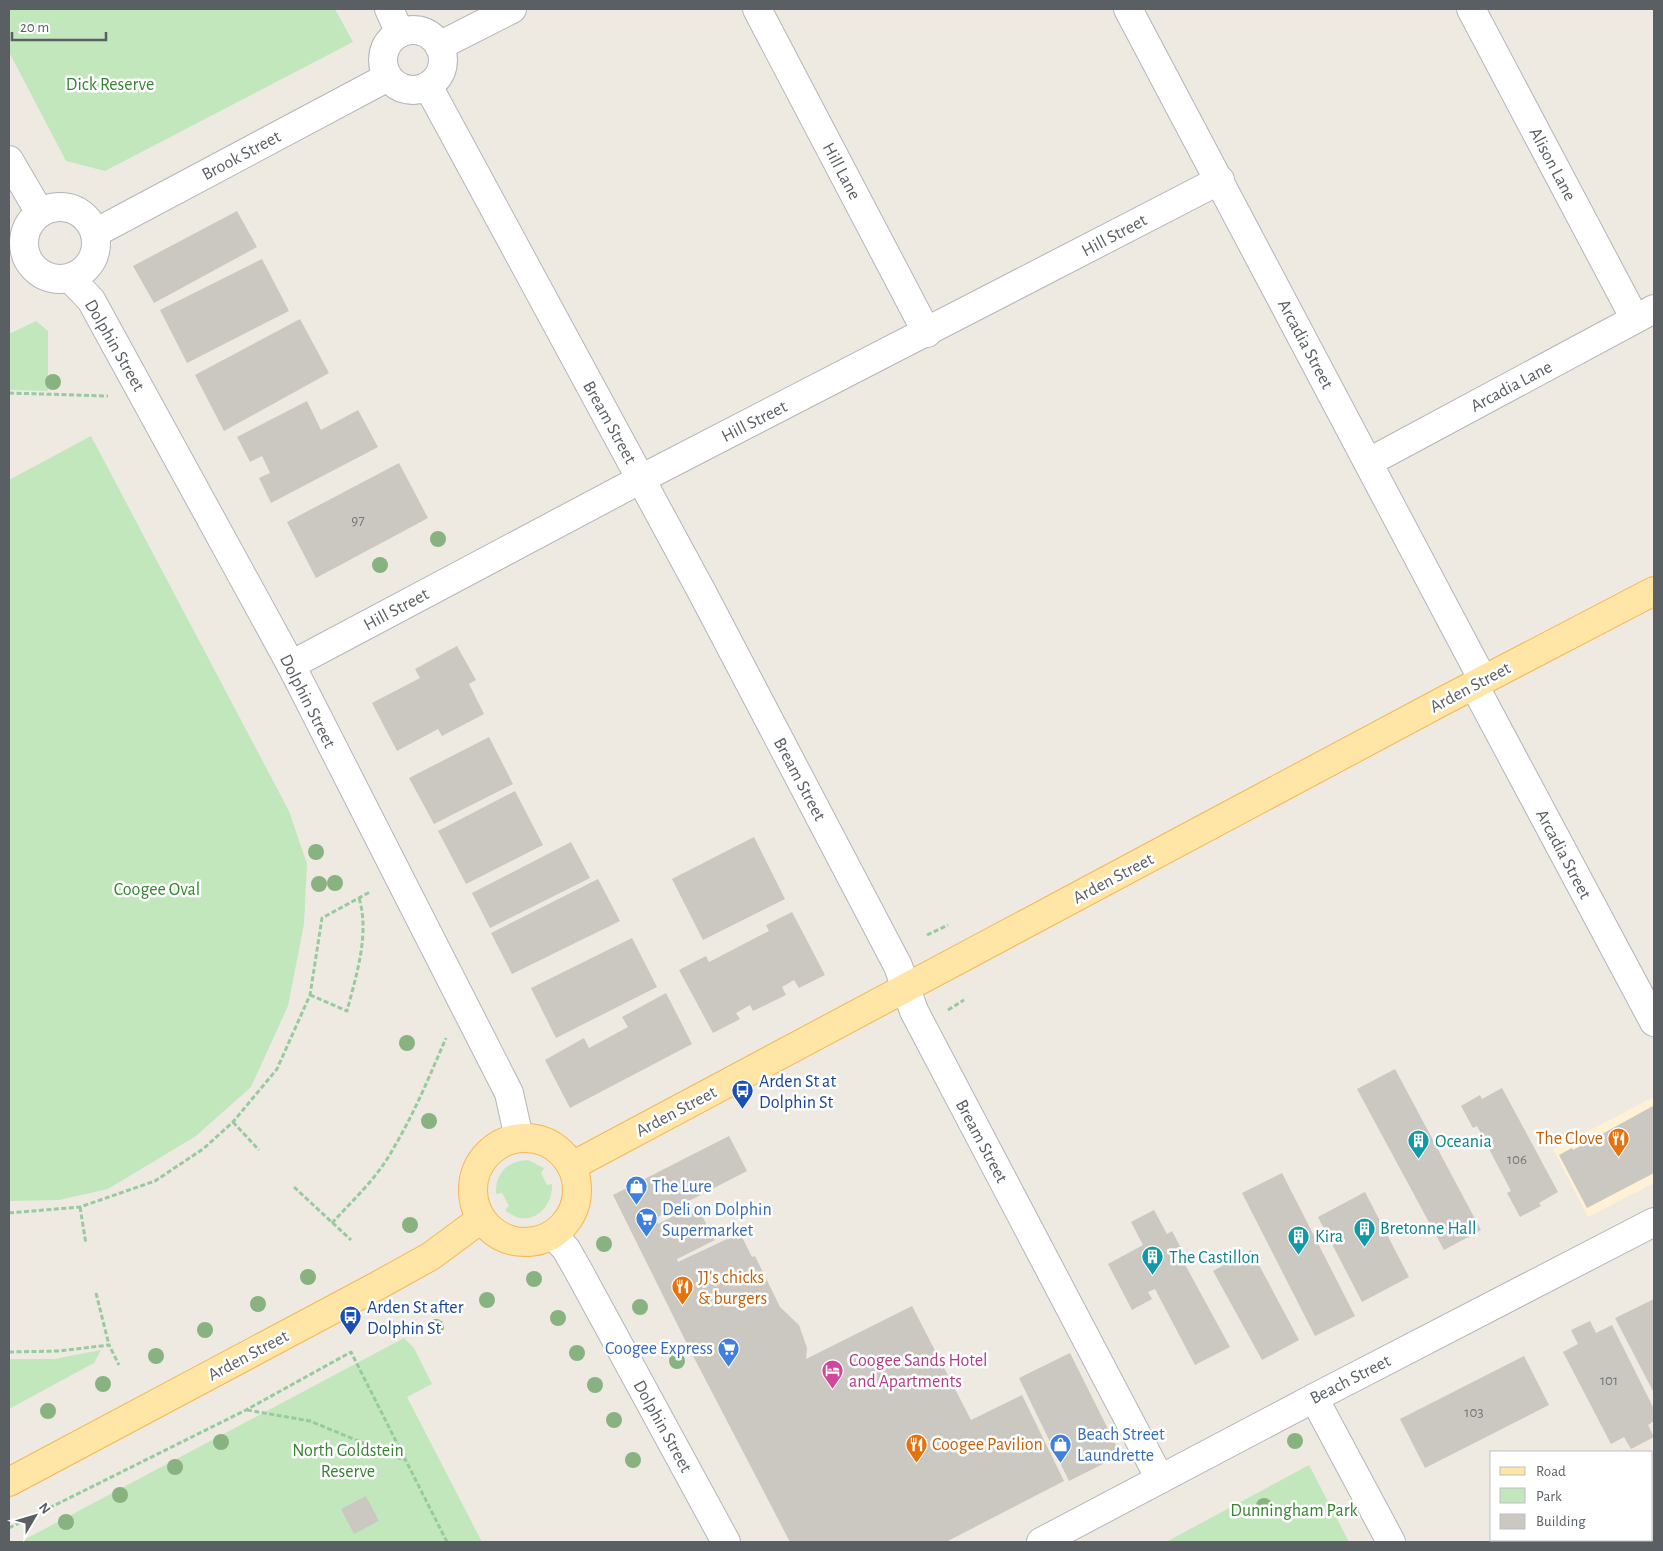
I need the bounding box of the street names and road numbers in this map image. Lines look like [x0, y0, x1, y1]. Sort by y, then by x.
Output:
street label: Alison Lane [1525, 125, 1579, 204]
street label: Brook Street [199, 128, 284, 184]
street label: Hill Lane [819, 140, 864, 203]
street label: Hill Street [1079, 211, 1150, 260]
street label: Dolphin Street [81, 297, 148, 395]
street label: Arcadia Street [1274, 297, 1336, 392]
street label: Arcadia Lane [1468, 358, 1555, 416]
street label: Bream Street [579, 378, 639, 467]
street label: Hill Street [719, 398, 790, 446]
street label: Hill Street [361, 585, 432, 634]
street label: Dolphin Street [276, 652, 338, 751]
street label: Arden Street [1427, 659, 1514, 717]
street label: Bream Street [770, 735, 829, 824]
street label: Arcadia Street [1532, 807, 1594, 902]
street label: Arden Street [1070, 850, 1157, 908]
street label: Arden Street [633, 1083, 720, 1141]
street label: Bream Street [952, 1097, 1011, 1186]
street label: Arden Street [205, 1327, 292, 1385]
street label: Beach Street [1307, 1352, 1394, 1408]
street label: Dolphin Street [629, 1377, 695, 1476]

